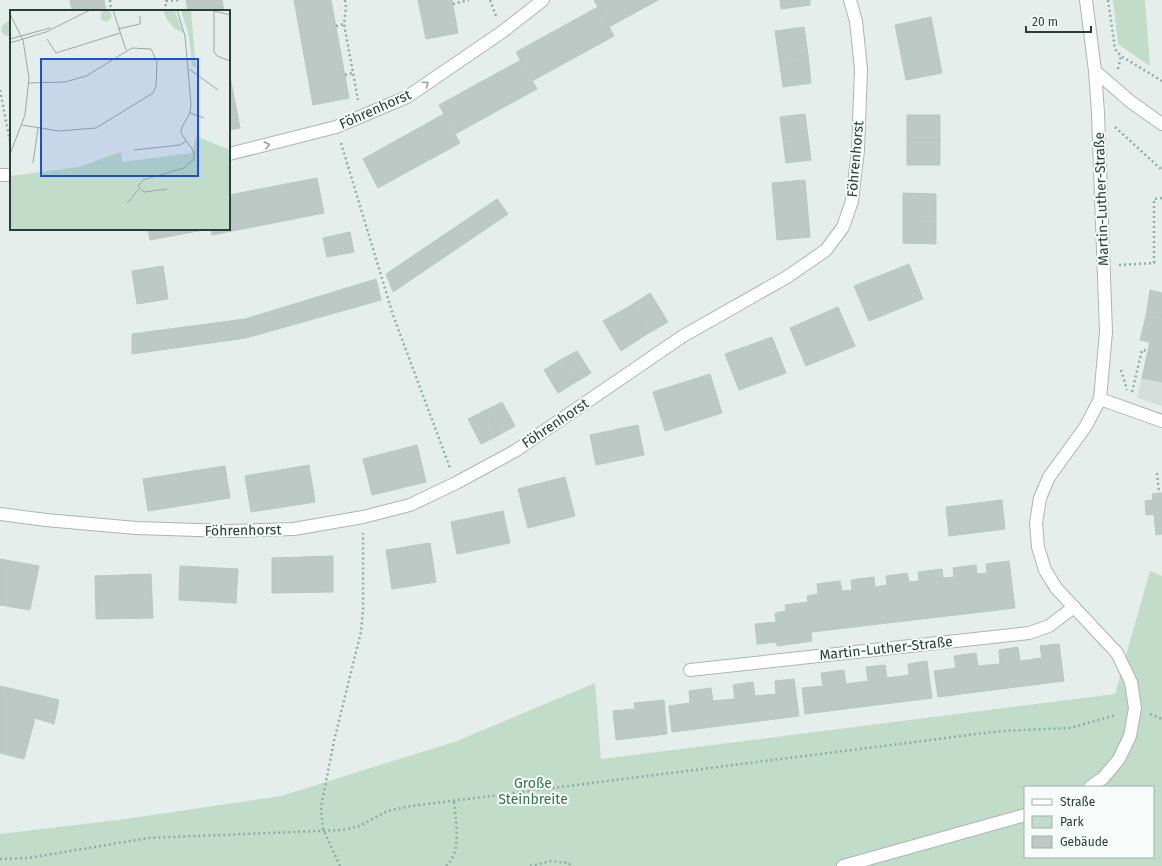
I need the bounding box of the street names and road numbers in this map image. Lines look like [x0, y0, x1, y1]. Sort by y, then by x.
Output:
street label: Föhrenhorst [337, 86, 415, 133]
street label: Föhrenhorst [844, 119, 867, 198]
street label: Martin-Luther-Straße [1091, 132, 1112, 266]
street label: Föhrenhorst [519, 394, 593, 452]
street label: Föhrenhorst [204, 521, 282, 540]
street label: Martin-Luther-Straße [819, 633, 953, 664]

